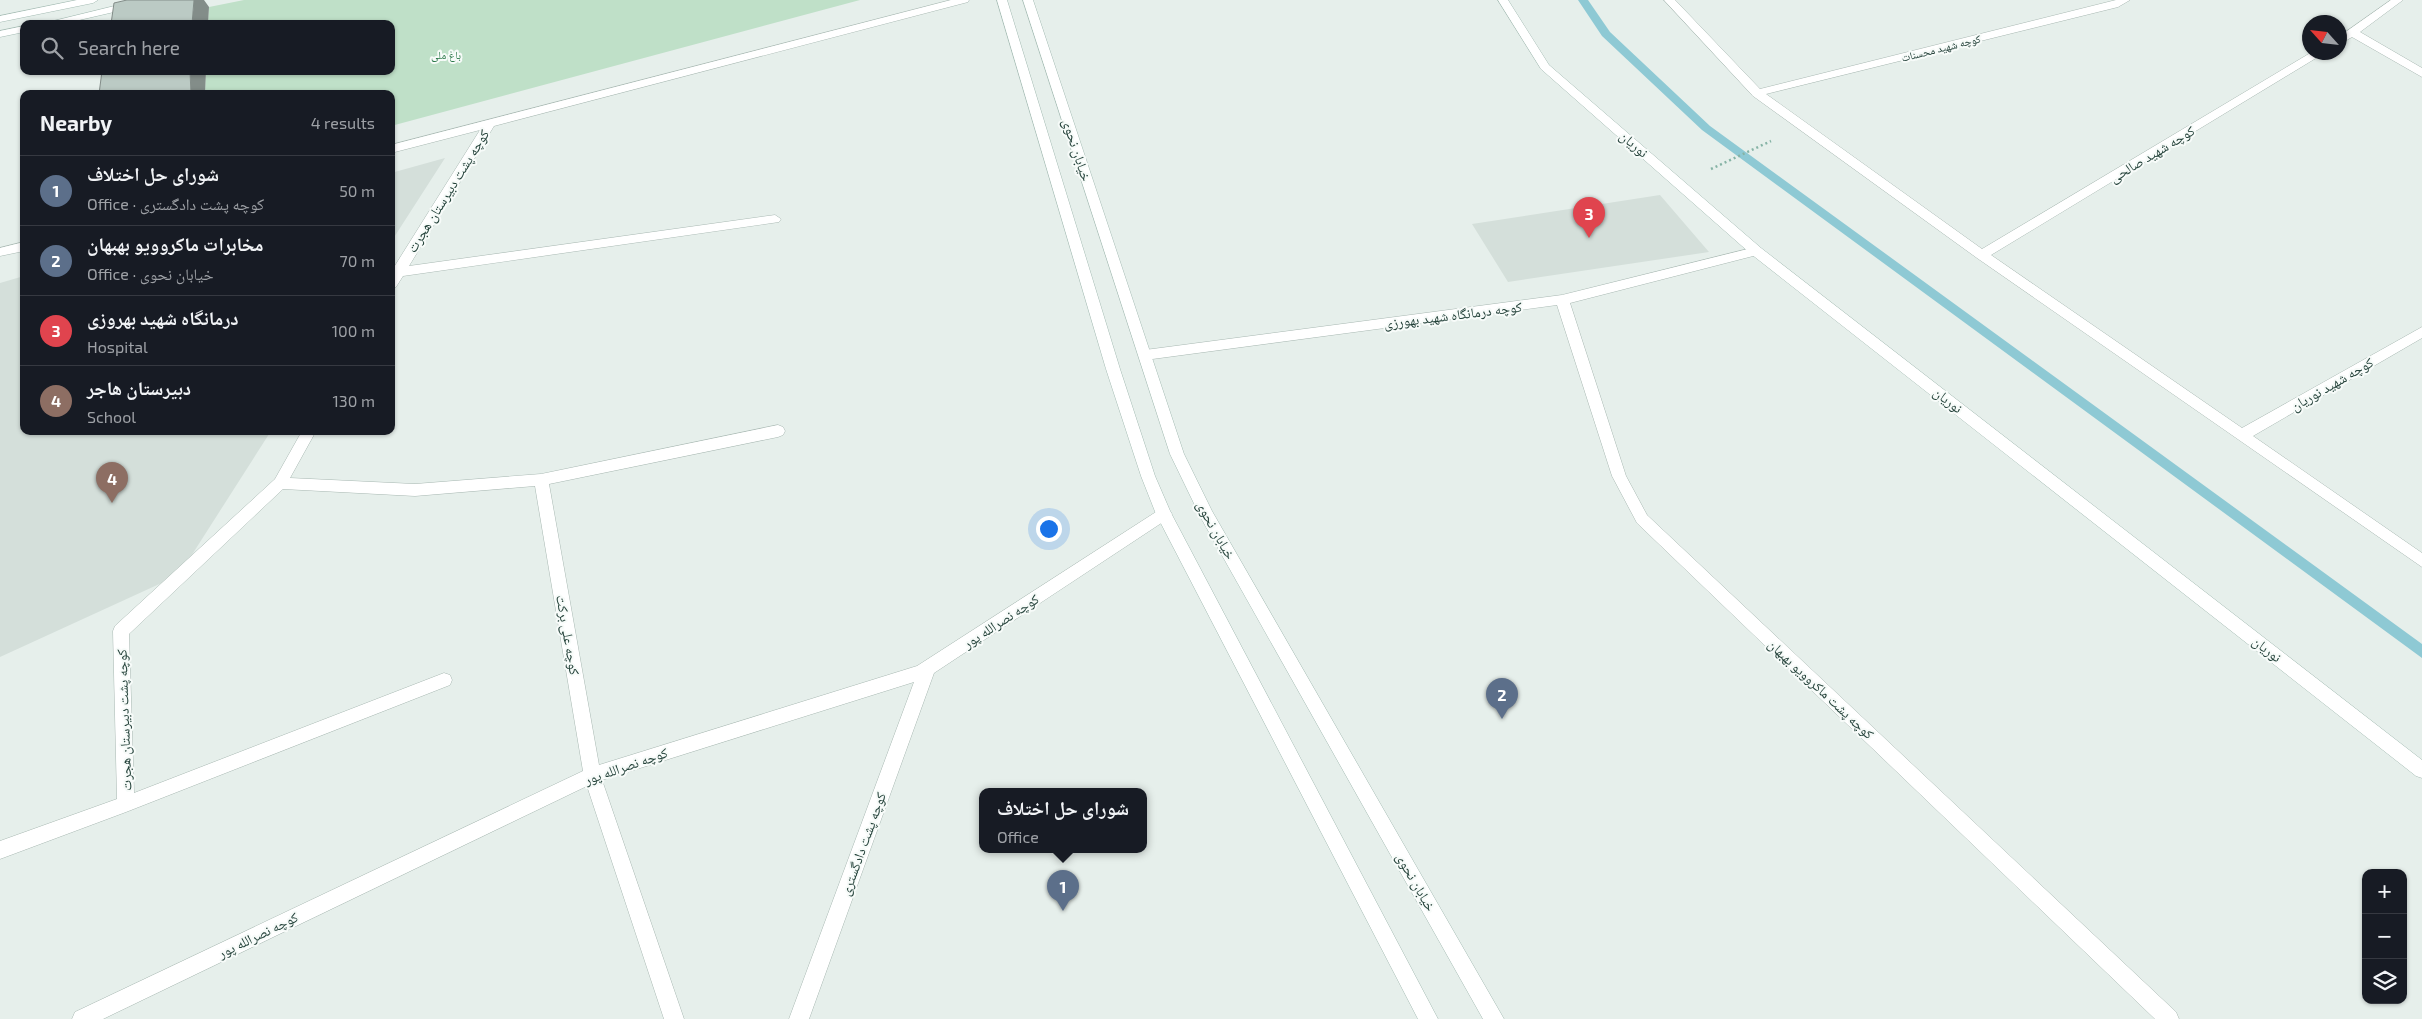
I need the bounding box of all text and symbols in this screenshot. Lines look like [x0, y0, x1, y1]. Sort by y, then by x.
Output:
north arrow [2302, 15, 2347, 60]
search box [20, 20, 395, 75]
street label: کوچه شهید محسنات [1900, 31, 1983, 64]
icon: search [38, 34, 66, 62]
text: Search here [78, 36, 180, 59]
park label: باغ ملی [431, 48, 461, 62]
text: Nearby [40, 110, 112, 135]
text: 4 results [311, 113, 375, 132]
street label: خیابان نحوی [1058, 117, 1096, 184]
street label: کوچه شهید صالحی [2106, 121, 2198, 187]
street label: کوچه پشت دبیرستان هجرت [403, 126, 493, 256]
street label: نوریان [1616, 127, 1652, 162]
text: شورای حل اختلاف [87, 162, 219, 185]
text: 1 [53, 181, 59, 200]
text: 50 m [339, 181, 375, 200]
text: Office · کوچه پشت دادگستری [87, 194, 264, 213]
pin: 3 [1573, 197, 1605, 238]
text: مخابرات ماکروویو بهبهان [87, 232, 263, 255]
text: 2 [51, 251, 61, 270]
text: 70 m [340, 251, 375, 270]
text: Office · خیابان نحوی [87, 264, 214, 283]
street label: کوچه درمانگاه شهید بهورزی [1383, 298, 1523, 332]
text: درمانگاه شهید بهروزی [87, 306, 239, 329]
text: 3 [51, 321, 61, 340]
text: 100 m [332, 321, 375, 340]
text: Hospital [87, 337, 148, 356]
street label: کوچه شهید نوریان [2287, 353, 2377, 415]
text: دبیرستان هاجر [87, 376, 191, 399]
street label: نوریان [1930, 383, 1966, 417]
text: 4 [51, 391, 61, 410]
text: 130 m [333, 391, 375, 410]
text: School [87, 407, 136, 426]
pin: 4 [96, 462, 128, 503]
street label: خیابان نحوی [1192, 497, 1240, 563]
your location [1036, 516, 1062, 542]
street label: کوچه نصرالله پور [959, 590, 1043, 653]
street label: کوچه علی برکت [552, 594, 584, 676]
street label: نوریان [2249, 632, 2285, 666]
street label: کوچه پشت ماکروویو بهبهان [1764, 635, 1878, 743]
street label: کوچه پشت دبیرستان هجرت [113, 649, 136, 791]
pin: 2 [1486, 678, 1518, 719]
street label: کوچه نصرالله پور [581, 743, 670, 789]
popup [979, 788, 1147, 853]
street label: کوچه پشت دادگستری [836, 790, 890, 898]
text: شورای حل اختلاف [997, 796, 1129, 819]
text: Office [997, 827, 1039, 846]
street label: خیابان نحوی [1392, 850, 1440, 915]
map controls [2362, 869, 2407, 1004]
button: + [2362, 869, 2407, 914]
pin: 1 [1047, 870, 1079, 911]
street label: کوچه نصرالله پور [214, 908, 301, 963]
button: − [2362, 914, 2407, 959]
button: layers [2362, 959, 2407, 1004]

